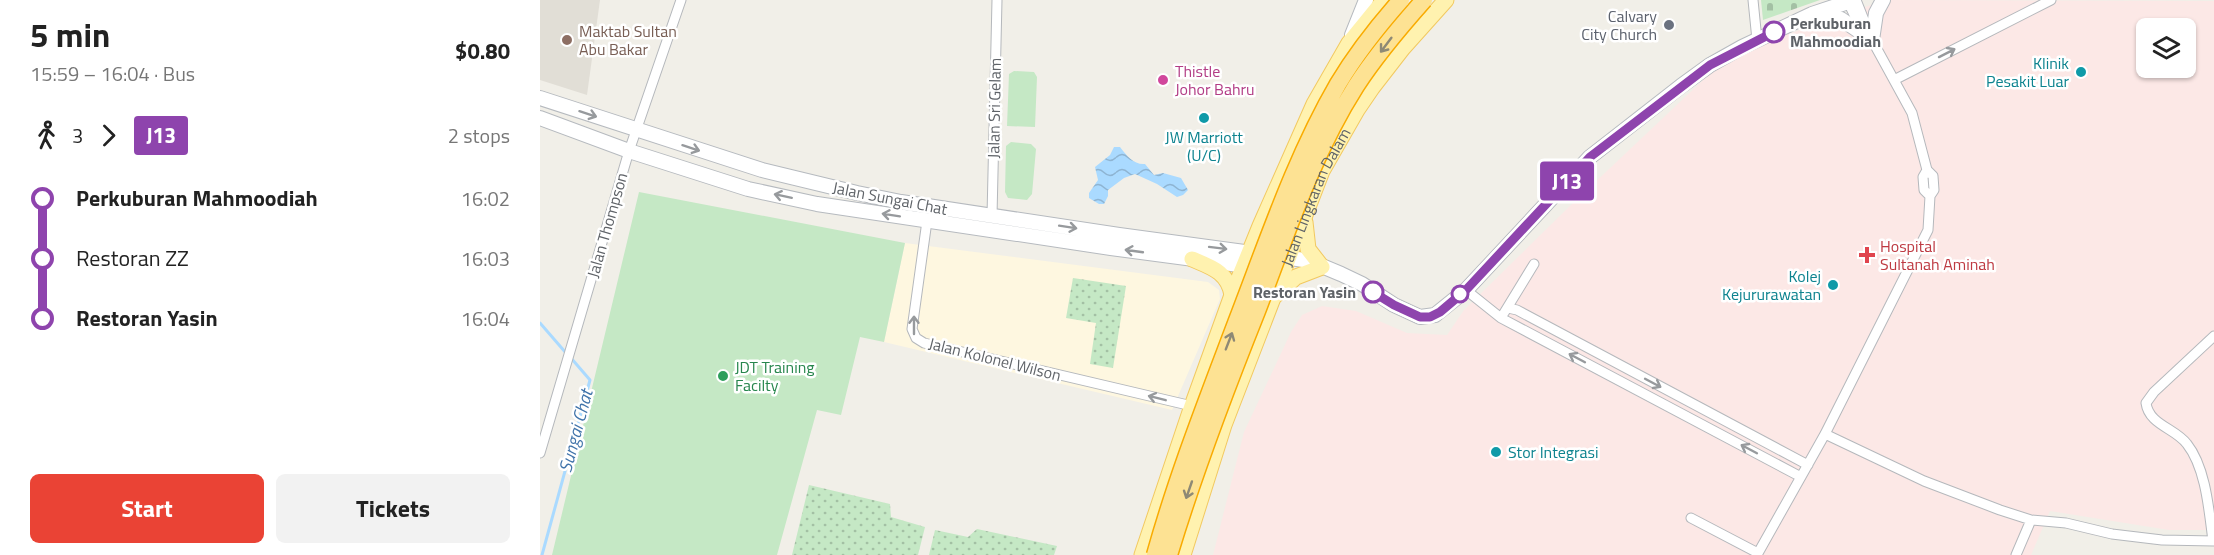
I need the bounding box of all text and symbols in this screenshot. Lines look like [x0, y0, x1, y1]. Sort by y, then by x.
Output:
place label: Calvary City Church [1581, 4, 1657, 46]
text: 5 min [30, 10, 110, 60]
place label: Perkuburan Mahmoodiah [1790, 11, 1881, 53]
marker: Calvary City Church [1662, 18, 1676, 32]
map controls [2136, 18, 2196, 78]
button: layers [2136, 18, 2196, 78]
place label: Maktab Sultan Abu Bakar [579, 19, 677, 61]
marker: Perkuburan Mahmoodiah [1763, 21, 1785, 43]
marker: Maktab Sultan Abu Bakar [560, 33, 574, 47]
text: $0.80 [455, 34, 510, 68]
one-way arrow [1380, 36, 1392, 52]
one-way arrow [1937, 47, 1955, 58]
place label: Klinik Pesakit Luar [1986, 51, 2069, 93]
street label: Jalan Sri Gelam [981, 57, 1007, 159]
text: 15:59 – 16:04 · Bus [30, 58, 195, 89]
place label: Thistle Johor Bahru [1175, 59, 1255, 101]
marker: Klinik Pesakit Luar [2074, 65, 2088, 79]
marker: Thistle Johor Bahru [1156, 73, 1170, 87]
one-way arrow [578, 109, 597, 120]
marker: JW Marriott (U/C) [1197, 111, 1211, 125]
icon: walk [30, 119, 63, 152]
icon: forward [92, 119, 125, 152]
text: J13 [146, 119, 176, 151]
text: 3 [72, 120, 83, 151]
text: 2 stops [448, 120, 510, 151]
street label: Jalan Lingkaran Dalam [1274, 123, 1356, 270]
place label: JW Marriott (U/C) [1165, 125, 1243, 167]
one-way arrow [681, 143, 700, 154]
line badge: J13 [1532, 162, 1602, 201]
text: J13 [1552, 165, 1582, 197]
street label: Jalan Thompson [581, 170, 633, 280]
street label: Jalan Sungai Chat [831, 175, 950, 221]
text: Perkuburan Mahmoodiah [76, 181, 318, 215]
text: 16:02 [461, 183, 510, 214]
one-way arrow [774, 190, 793, 202]
one-way arrow [881, 209, 901, 220]
one-way arrow [1058, 222, 1078, 233]
place label: Hospital Sultanah Aminah [1880, 234, 1995, 276]
text: Restoran ZZ [76, 241, 189, 275]
text: 16:03 [461, 243, 510, 274]
one-way arrow [1208, 243, 1228, 254]
one-way arrow [1124, 246, 1144, 257]
marker: Hospital Sultanah Aminah [1858, 246, 1876, 264]
place label: Kolej Kejururawatan [1722, 264, 1821, 306]
marker: Kolej Kejururawatan [1826, 278, 1840, 292]
place label: Restoran Yasin [1253, 280, 1356, 304]
marker: Restoran Yasin [1362, 281, 1384, 303]
unlabelled marker [1451, 285, 1469, 303]
text: Restoran Yasin [76, 301, 218, 335]
text: 16:04 [461, 303, 510, 334]
one-way arrow [908, 316, 920, 336]
street label: Jalan Kolonel Wilson [926, 331, 1064, 387]
one-way arrow [1224, 332, 1235, 351]
one-way arrow [1569, 352, 1586, 364]
place label: JDT Training Facilty [735, 355, 815, 397]
marker: JDT Training Facilty [716, 369, 730, 383]
one-way arrow [1644, 377, 1662, 389]
water label: Sungai Chat [552, 384, 600, 475]
one-way arrow [1148, 391, 1167, 403]
place label: Stor Integrasi [1508, 440, 1599, 464]
one-way arrow [1741, 443, 1758, 455]
marker: Stor Integrasi [1489, 445, 1503, 459]
button: Start [30, 474, 264, 543]
button: Tickets [276, 474, 510, 543]
one-way arrow [1183, 480, 1194, 499]

